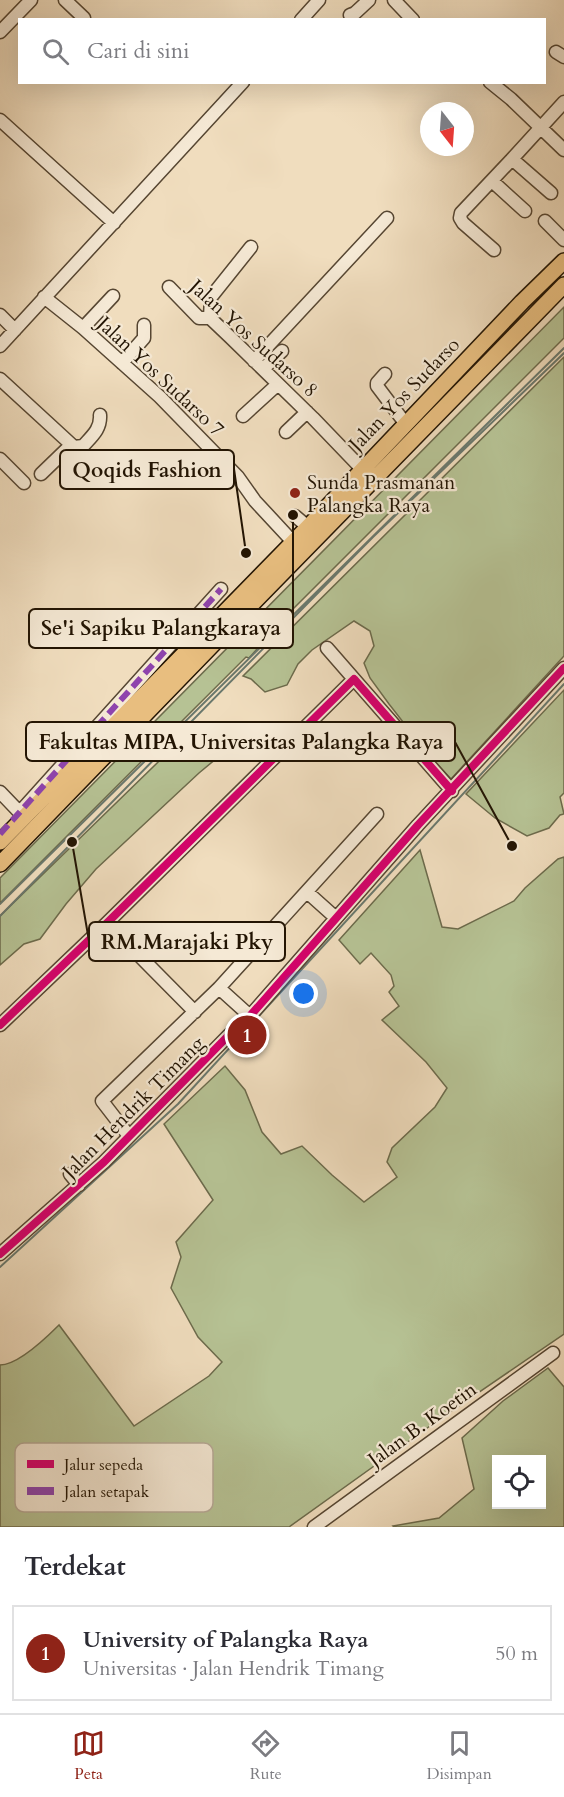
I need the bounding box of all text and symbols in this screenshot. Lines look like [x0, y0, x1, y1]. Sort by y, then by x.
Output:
search box [18, 18, 546, 84]
icon: search [39, 35, 72, 68]
text: Cari di sini [87, 36, 190, 66]
north arrow [420, 102, 474, 156]
street label: Jalan Yos Sudarso 8 [181, 271, 324, 403]
street label: Jalan Yos Sudarso 7 [89, 308, 230, 442]
street label: Jalan Yos Sudarso [341, 331, 466, 459]
callout: Qoqids Fashion [60, 450, 234, 489]
text: Qoqids Fashion [72, 456, 222, 485]
place label: Sunda Prasmanan Palangka Raya [307, 469, 456, 519]
marker: Sunda Prasmanan Palangka Raya [288, 486, 302, 500]
callout: Se'i Sapiku Palangkaraya [29, 609, 293, 648]
text: Se'i Sapiku Palangkaraya [41, 614, 282, 643]
callout: Fakultas MIPA, Universitas Palangka Raya [26, 722, 455, 761]
text: Fakultas MIPA, Universitas Palangka Raya [38, 728, 444, 757]
callout: RM.Marajaki Pky [89, 922, 285, 961]
text: RM.Marajaki Pky [101, 928, 273, 957]
your location [289, 979, 318, 1008]
pin: 1 [228, 1012, 266, 1058]
street label: Jalan Hendrik Timang [54, 1030, 211, 1187]
street label: Jalan B. Koetin [360, 1375, 483, 1475]
legend [15, 1443, 213, 1512]
text: Jalur sepeda [62, 1454, 143, 1476]
map controls [492, 1455, 546, 1509]
button: locate [492, 1455, 546, 1509]
text: Jalan setapak [62, 1481, 150, 1503]
text: Terdekat [24, 1549, 126, 1584]
text: University of Palangka Raya [83, 1625, 368, 1655]
text: 1 [40, 1640, 51, 1667]
text: 50 m [495, 1640, 538, 1667]
text: Universitas · Jalan Hendrik Timang [83, 1655, 384, 1682]
tab: Peta [72, 1727, 105, 1785]
tab: Rute [249, 1727, 282, 1785]
tab: Disimpan [426, 1727, 492, 1785]

